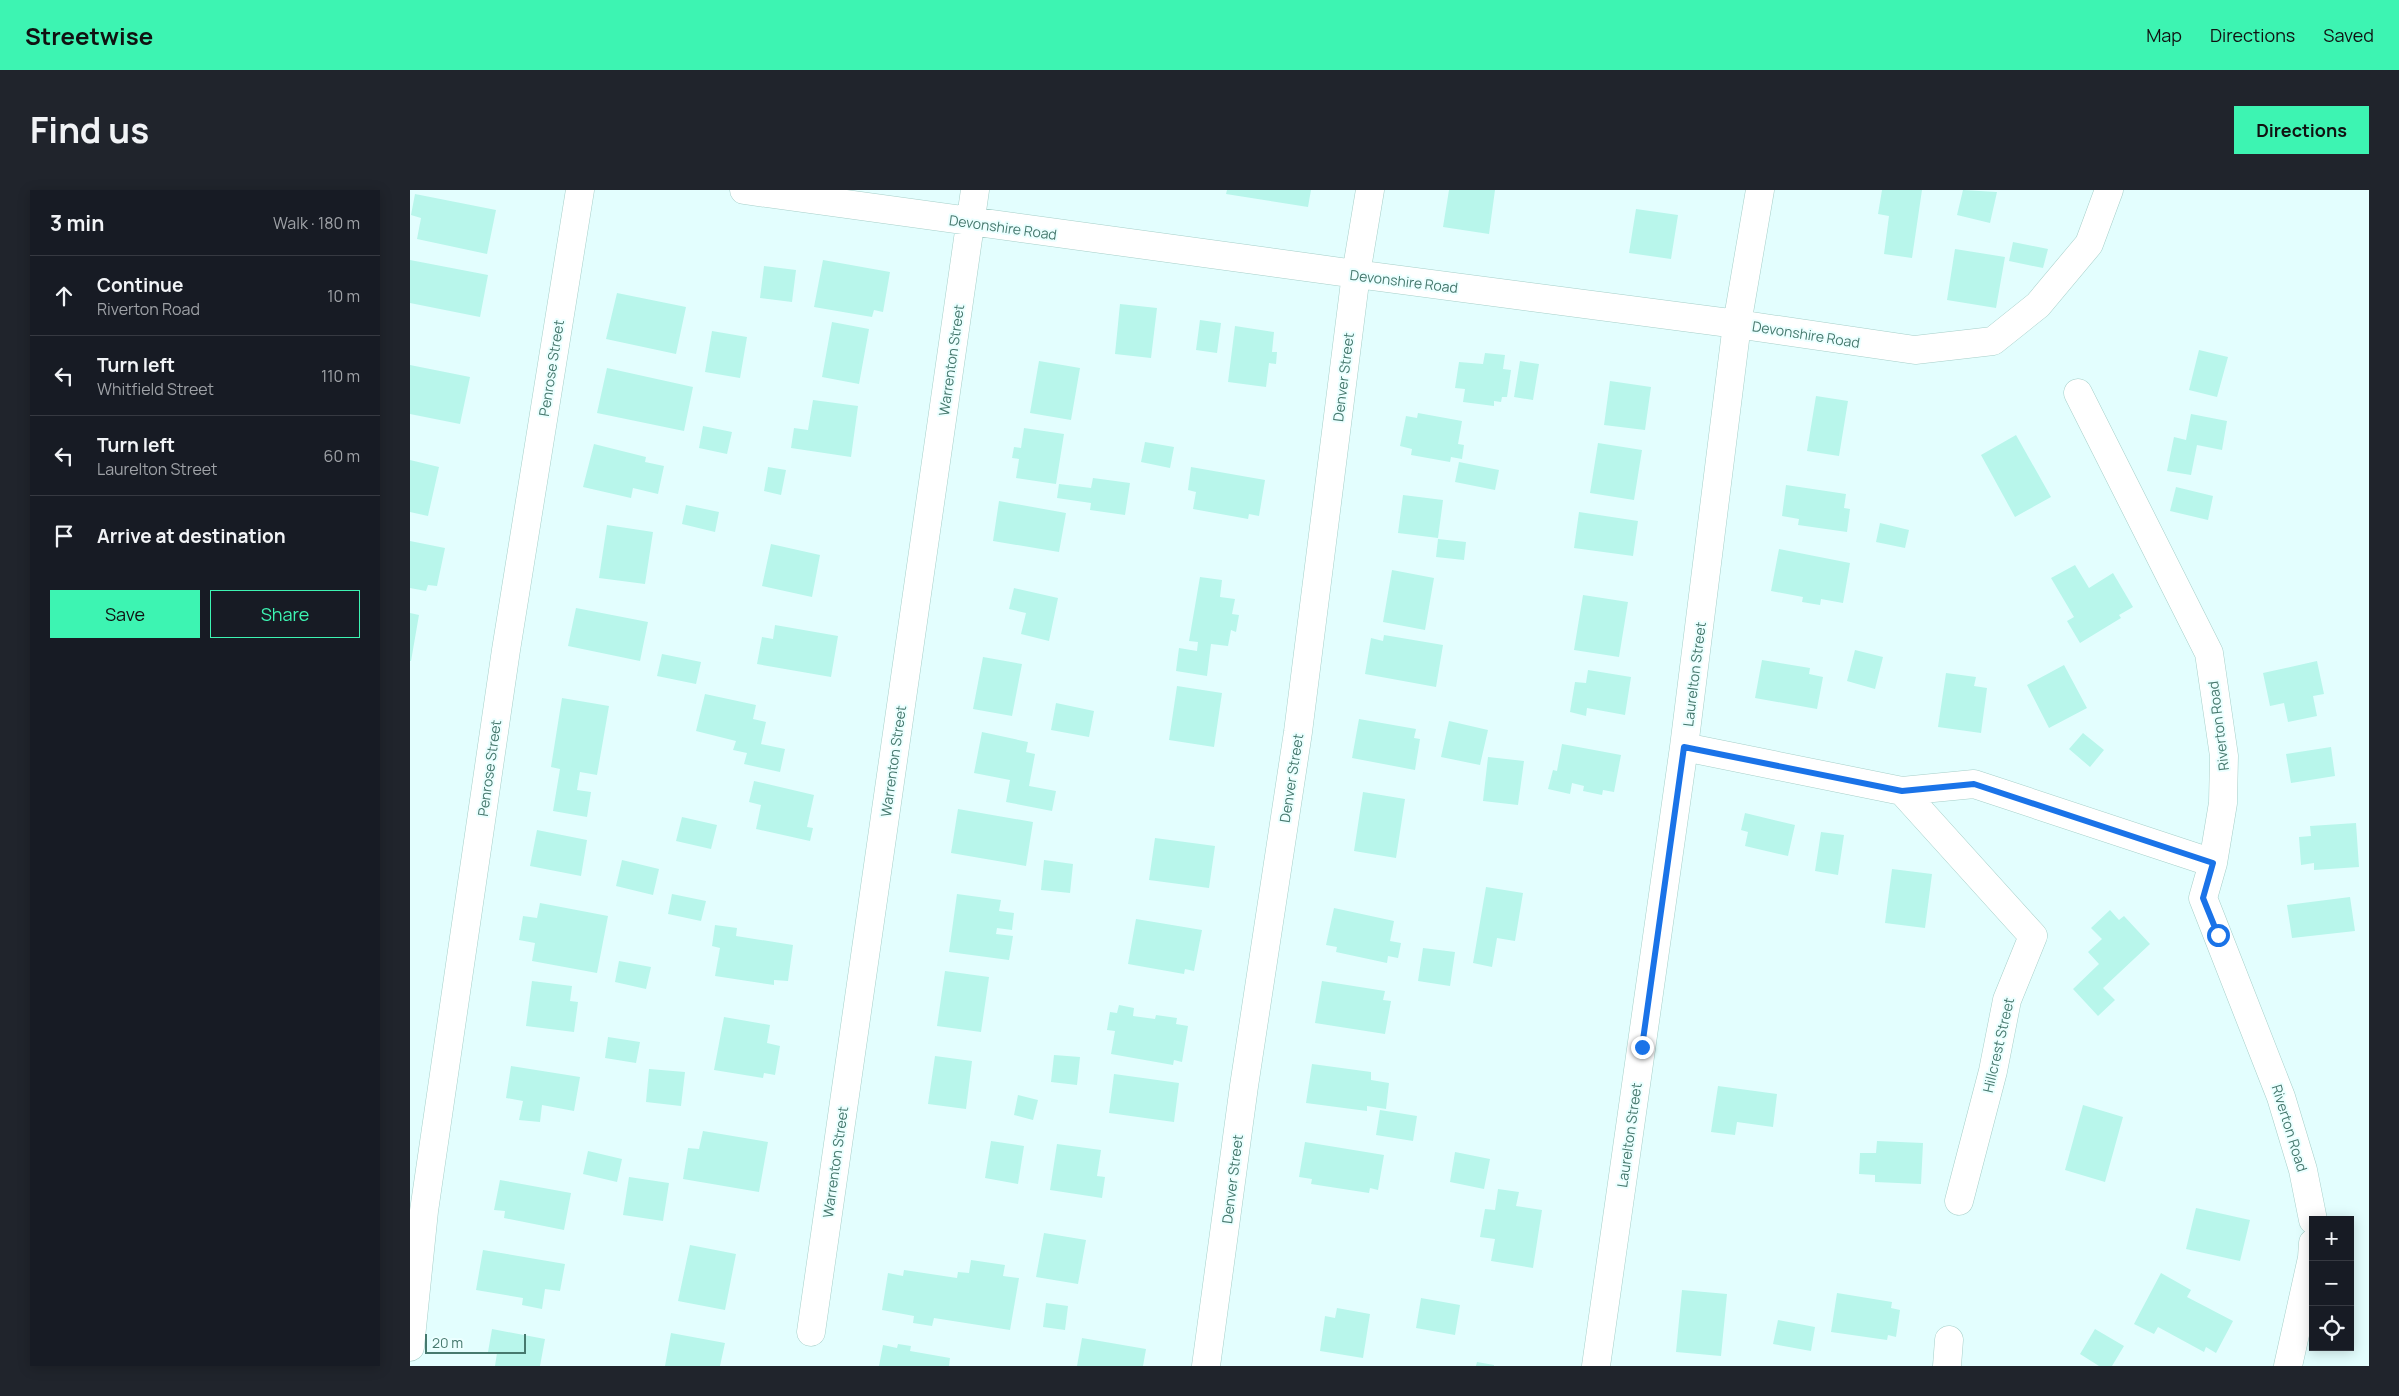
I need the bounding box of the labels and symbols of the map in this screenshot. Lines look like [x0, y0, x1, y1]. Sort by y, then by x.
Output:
street label: Devonshire Road [948, 210, 1058, 244]
street label: Devonshire Road [1349, 265, 1459, 297]
street label: Warrenton Street [934, 303, 968, 417]
street label: Devonshire Road [1751, 316, 1861, 352]
street label: Penrose Street [534, 318, 568, 418]
street label: Denver Street [1328, 331, 1358, 423]
street label: Laurelton Street [1678, 620, 1710, 727]
street label: Riverton Road [2203, 680, 2233, 772]
street label: Warrenton Street [876, 704, 910, 818]
street label: Penrose Street [473, 718, 505, 817]
street label: Denver Street [1275, 732, 1307, 824]
route start [2207, 924, 2230, 947]
street label: Hillcrest Street [1978, 995, 2018, 1094]
route end [1631, 1036, 1654, 1059]
street label: Laurelton Street [1612, 1081, 1646, 1189]
street label: Riverton Road [2268, 1082, 2312, 1174]
street label: Warrenton Street [818, 1105, 852, 1219]
street label: Denver Street [1217, 1133, 1247, 1225]
scale bar [425, 1331, 526, 1354]

